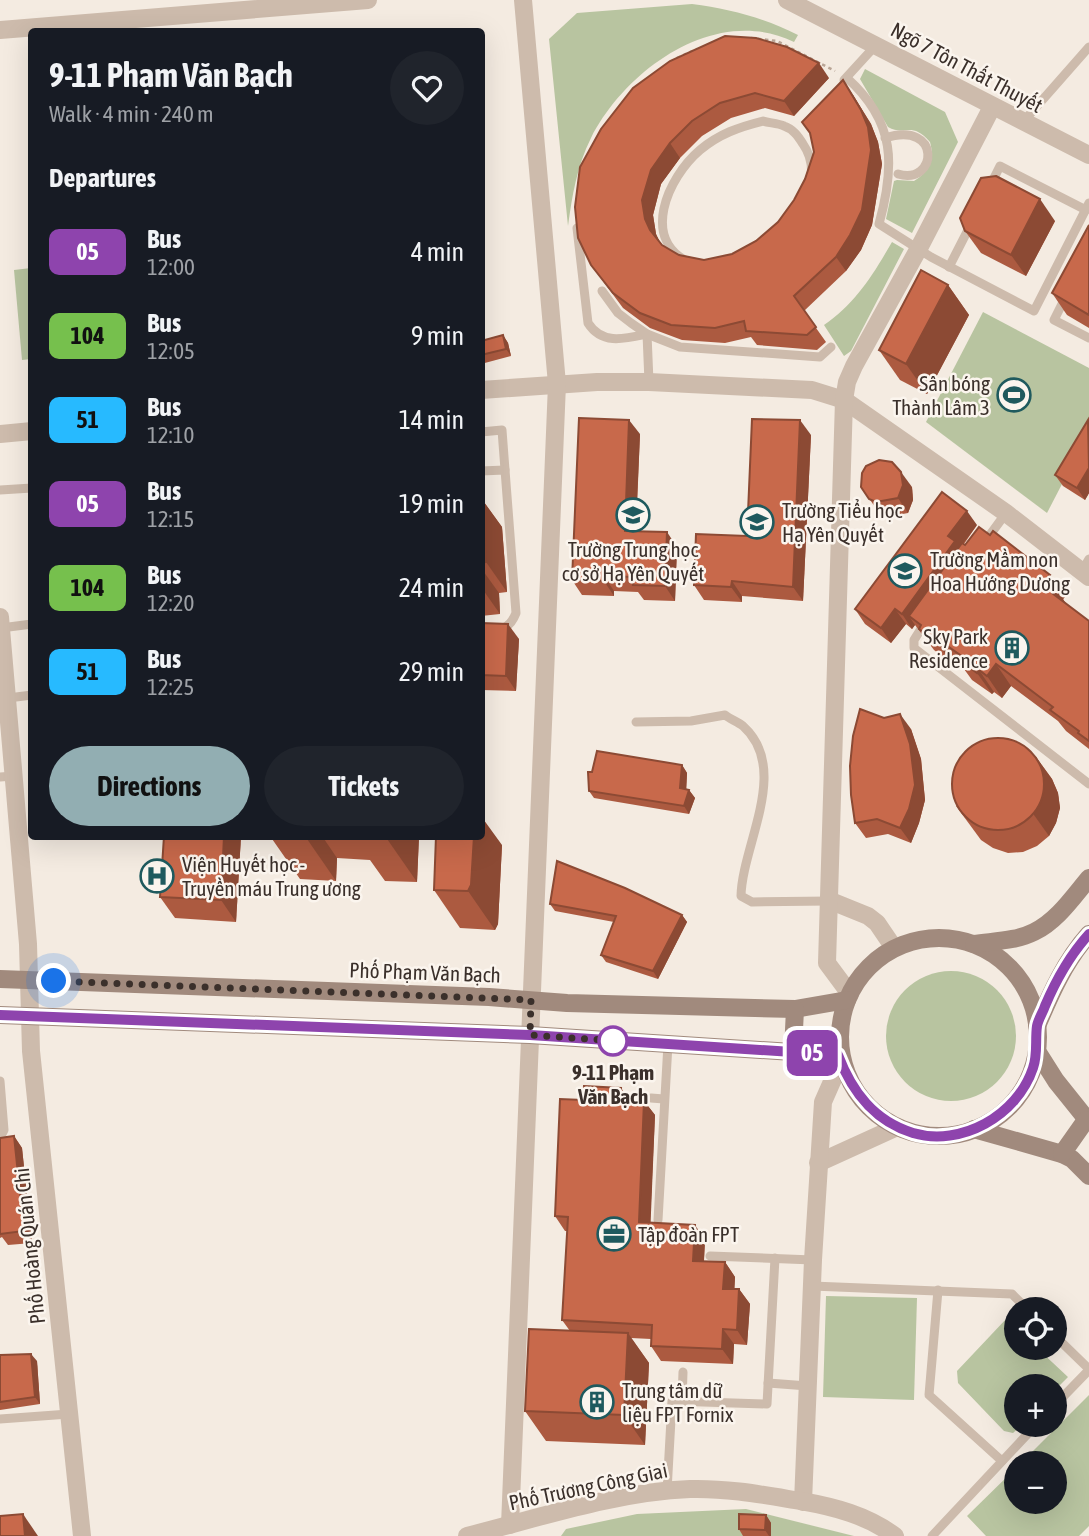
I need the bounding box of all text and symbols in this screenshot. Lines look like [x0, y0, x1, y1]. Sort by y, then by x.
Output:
street label: Ngõ 7 Tôn Thất Thuyết [887, 17, 1047, 117]
button: heart [390, 51, 464, 125]
text: 9-11 Phạm Văn Bạch [49, 56, 293, 94]
text: Walk · 4 min · 240 m [49, 101, 213, 127]
text: Departures [49, 163, 156, 193]
text: Bus [147, 224, 181, 254]
text: 4 min [411, 237, 464, 267]
text: 05 [76, 238, 99, 265]
text: 12:00 [147, 254, 195, 280]
text: Bus [147, 308, 181, 338]
text: 9 min [411, 321, 464, 351]
text: 104 [71, 322, 104, 349]
text: 12:05 [147, 338, 195, 364]
place label: Sân bóng Thành Lâm 3 [892, 371, 990, 419]
sports icon: Sân bóng Thành Lâm 3 [995, 376, 1033, 414]
text: Bus [147, 392, 181, 422]
text: 14 min [399, 405, 464, 435]
text: 51 [76, 406, 99, 433]
text: 12:10 [147, 422, 194, 448]
text: Bus [147, 476, 181, 506]
text: 19 min [399, 489, 464, 519]
text: 05 [76, 490, 99, 517]
school or university icon: Trường Trung học cơ sở Hạ Yên Quyết [614, 496, 652, 534]
place label: Trường Tiểu học Hạ Yên Quyết [782, 498, 902, 546]
school or university icon: Trường Tiểu học Hạ Yên Quyết [738, 503, 776, 541]
text: 12:15 [147, 506, 194, 532]
place label: Trường Trung học cơ sở Hạ Yên Quyết [562, 537, 704, 585]
place label: Trường Mầm non Hoa Hướng Dương [930, 547, 1070, 595]
school or university icon: Trường Mầm non Hoa Hướng Dương [886, 552, 924, 590]
text: Bus [147, 560, 181, 590]
text: 24 min [399, 573, 464, 603]
text: 104 [71, 574, 104, 601]
text: 12:20 [147, 590, 194, 616]
place label: Sky Park Residence [909, 624, 988, 672]
building icon: Sky Park Residence [993, 629, 1031, 667]
text: Bus [147, 644, 181, 674]
text: 29 min [399, 657, 464, 687]
text: 51 [76, 658, 99, 685]
text: 12:25 [147, 674, 194, 700]
button: Directions [49, 746, 250, 826]
button: Tickets [264, 746, 464, 826]
place label: Viện Huyết học - Truyền máu Trung ương [182, 852, 361, 900]
hospital icon: Viện Huyết học - Truyền máu Trung ương [138, 857, 176, 895]
street label: Phố Phạm Văn Bạch [349, 957, 501, 987]
your location [36, 963, 71, 998]
marker: 9-11 Phạm Văn Bạch [598, 1026, 628, 1056]
line badge: 05 [780, 1030, 844, 1076]
text: 05 [801, 1039, 823, 1066]
place label: 9-11 Phạm Văn Bạch [572, 1060, 654, 1108]
street label: Phố Hoàng Quán Chi [9, 1167, 49, 1325]
office icon: Tập đoàn FPT [595, 1215, 633, 1253]
place label: Tập đoàn FPT [638, 1222, 739, 1246]
map controls [1004, 1297, 1067, 1514]
button: locate [1004, 1297, 1067, 1360]
button: + [1004, 1374, 1067, 1437]
place label: Trung tâm dữ liệu FPT Fornix [622, 1378, 734, 1426]
building icon: Trung tâm dữ liệu FPT Fornix [578, 1383, 616, 1421]
button: − [1004, 1451, 1067, 1514]
street label: Phố Trương Công Giai [507, 1457, 669, 1515]

